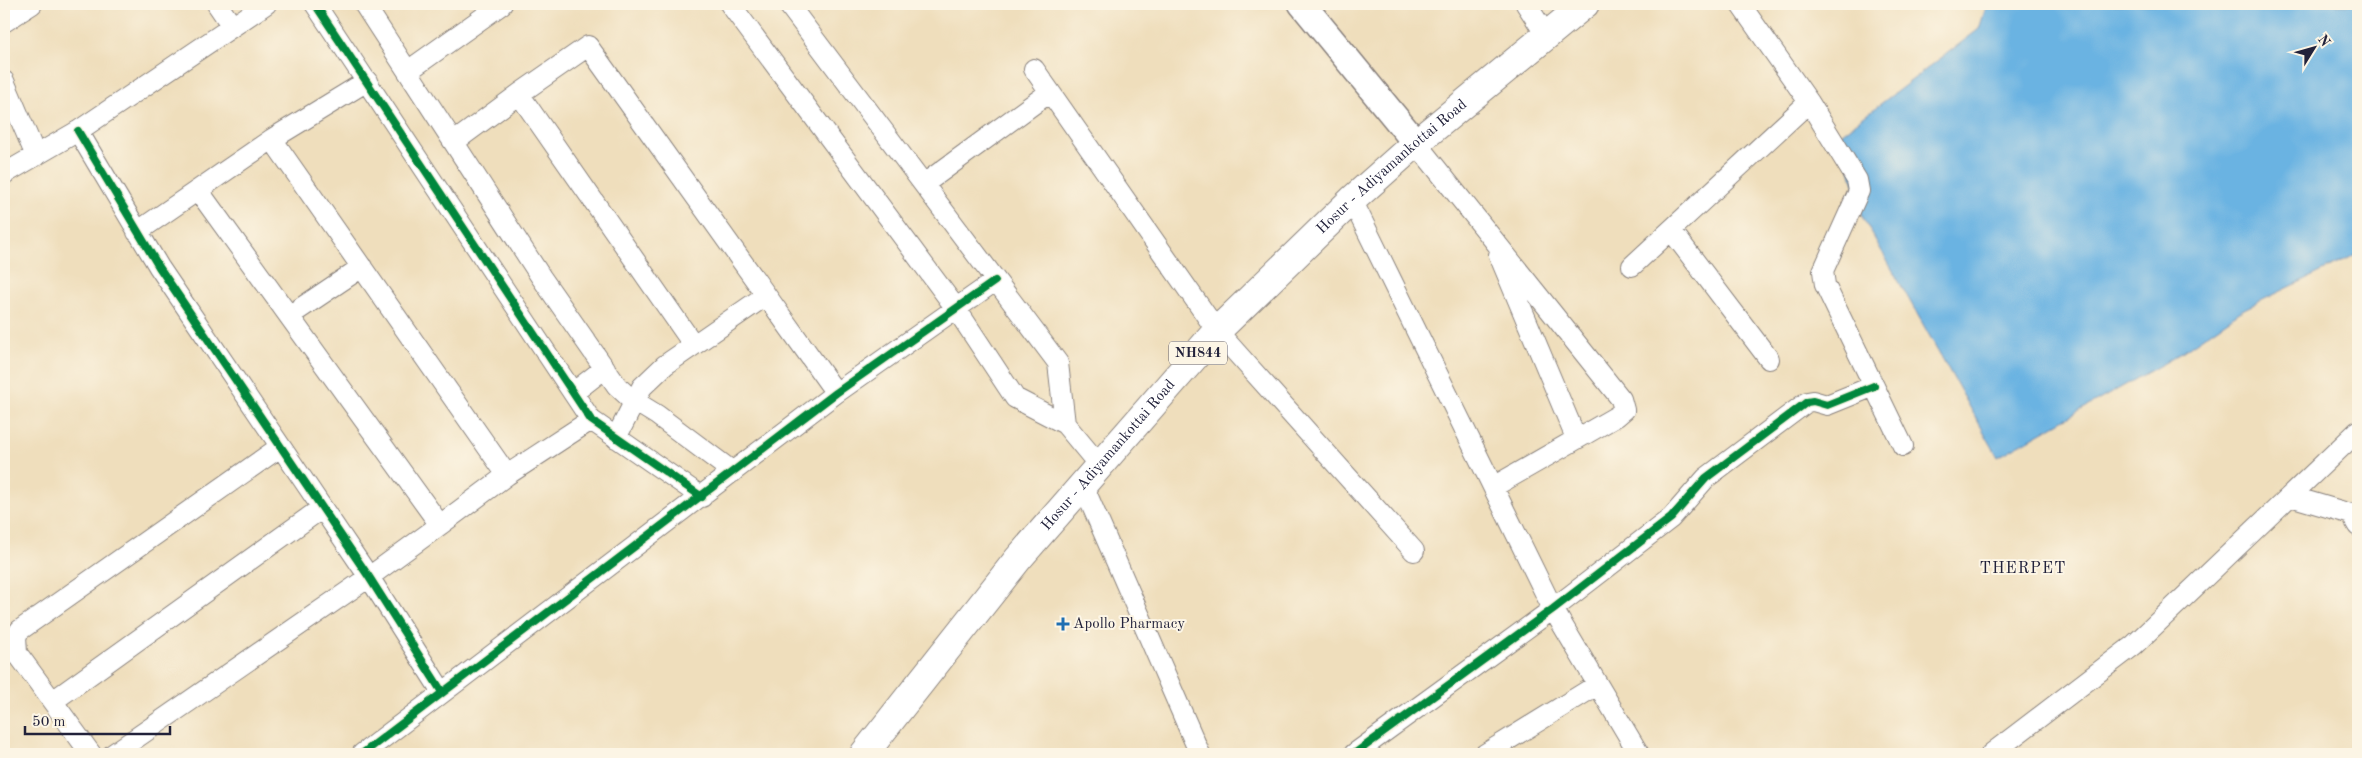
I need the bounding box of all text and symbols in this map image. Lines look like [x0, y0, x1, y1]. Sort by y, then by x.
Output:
north arrow [2290, 22, 2340, 72]
text: N [2315, 32, 2333, 50]
street label: Hosur - Adiyamankottai Road [1314, 97, 1470, 237]
road number: NH844 [1169, 342, 1227, 364]
street label: Hosur - Adiyamankottai Road [1039, 377, 1178, 534]
district label: THERPET [1980, 561, 2066, 577]
place label: Apollo Pharmacy [1073, 617, 1185, 632]
marker: Apollo Pharmacy [1057, 618, 1069, 630]
scale bar [25, 703, 170, 735]
text: 50 m [32, 715, 66, 730]

